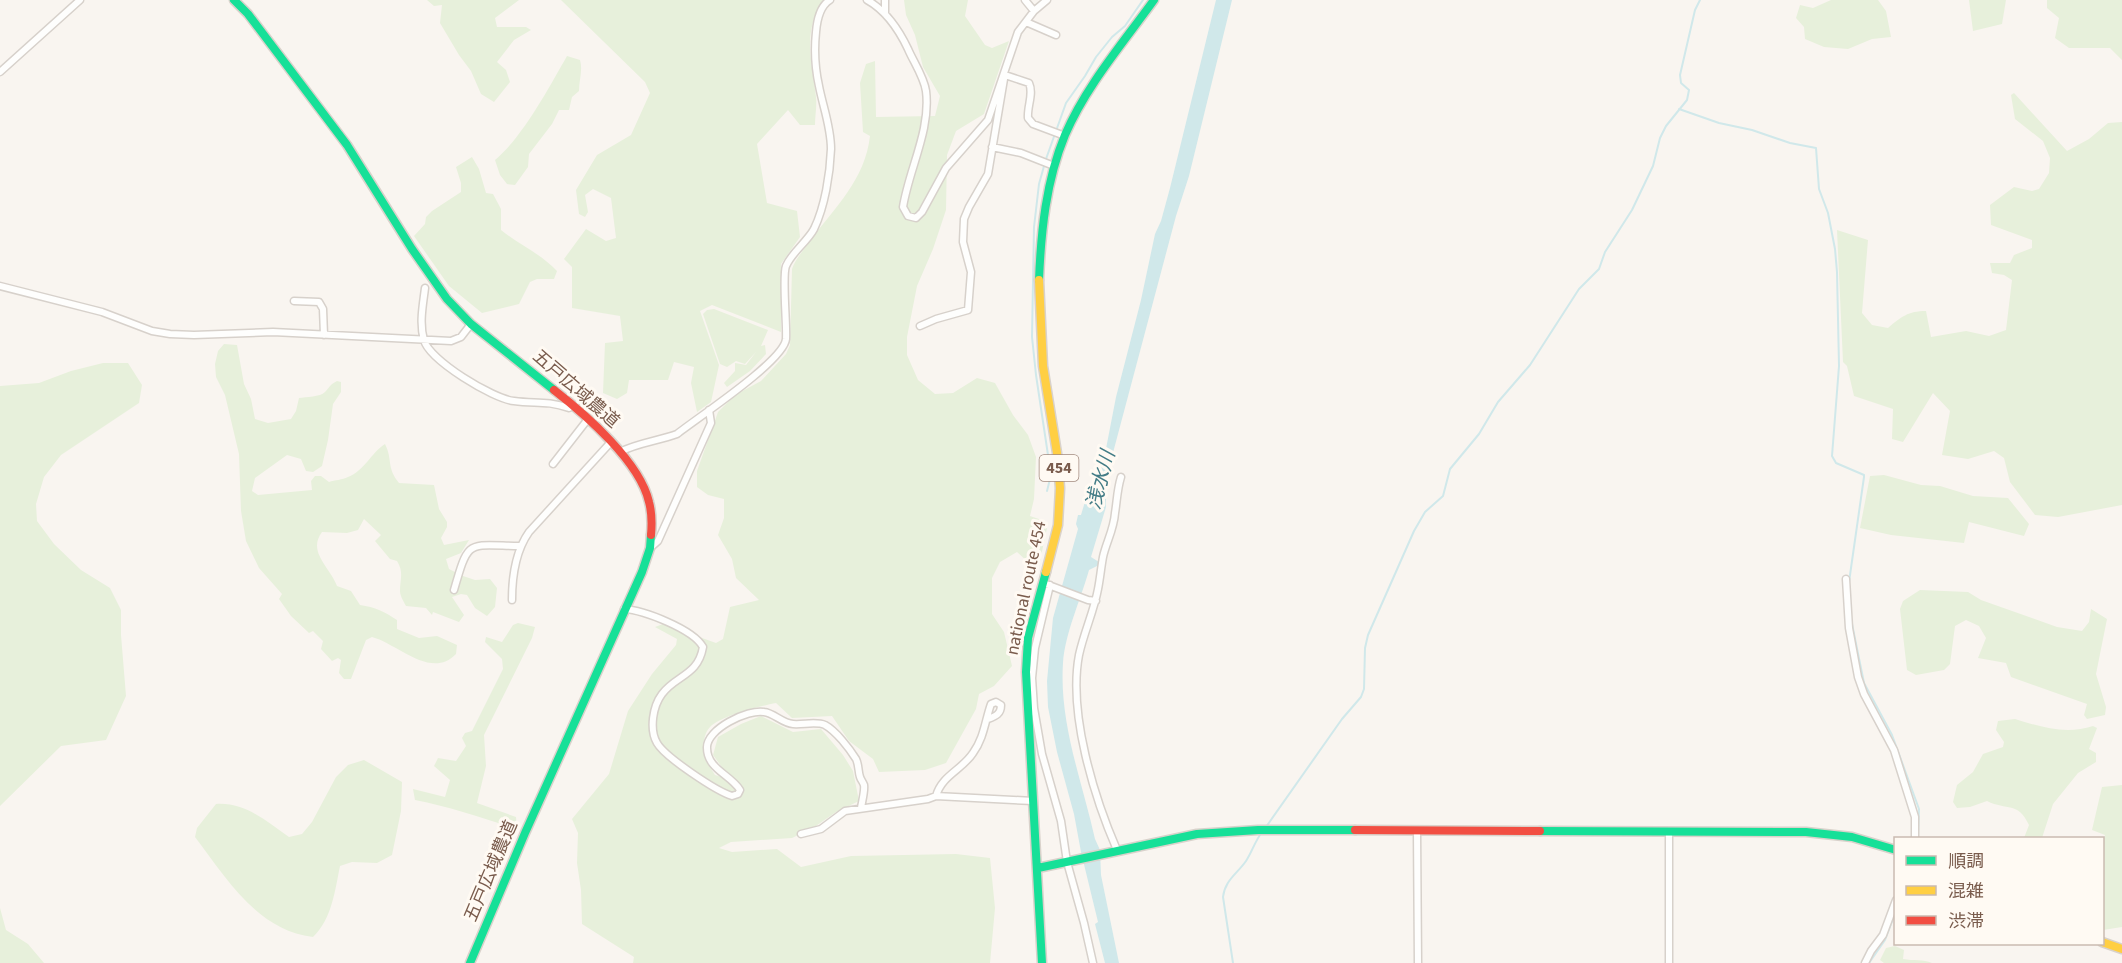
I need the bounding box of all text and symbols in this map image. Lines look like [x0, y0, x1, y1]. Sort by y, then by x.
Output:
street label: 五戸広域農道 [527, 344, 625, 434]
water label: 浅水川 [1080, 445, 1123, 513]
road number: 454 [1040, 455, 1078, 481]
street label: national route 454 [1000, 518, 1052, 658]
street label: 五戸広域農道 [458, 816, 524, 926]
legend [1894, 837, 2104, 945]
text: 順調 [1948, 849, 1984, 874]
text: 混雑 [1948, 879, 1984, 904]
text: 渋滞 [1948, 909, 1984, 934]

